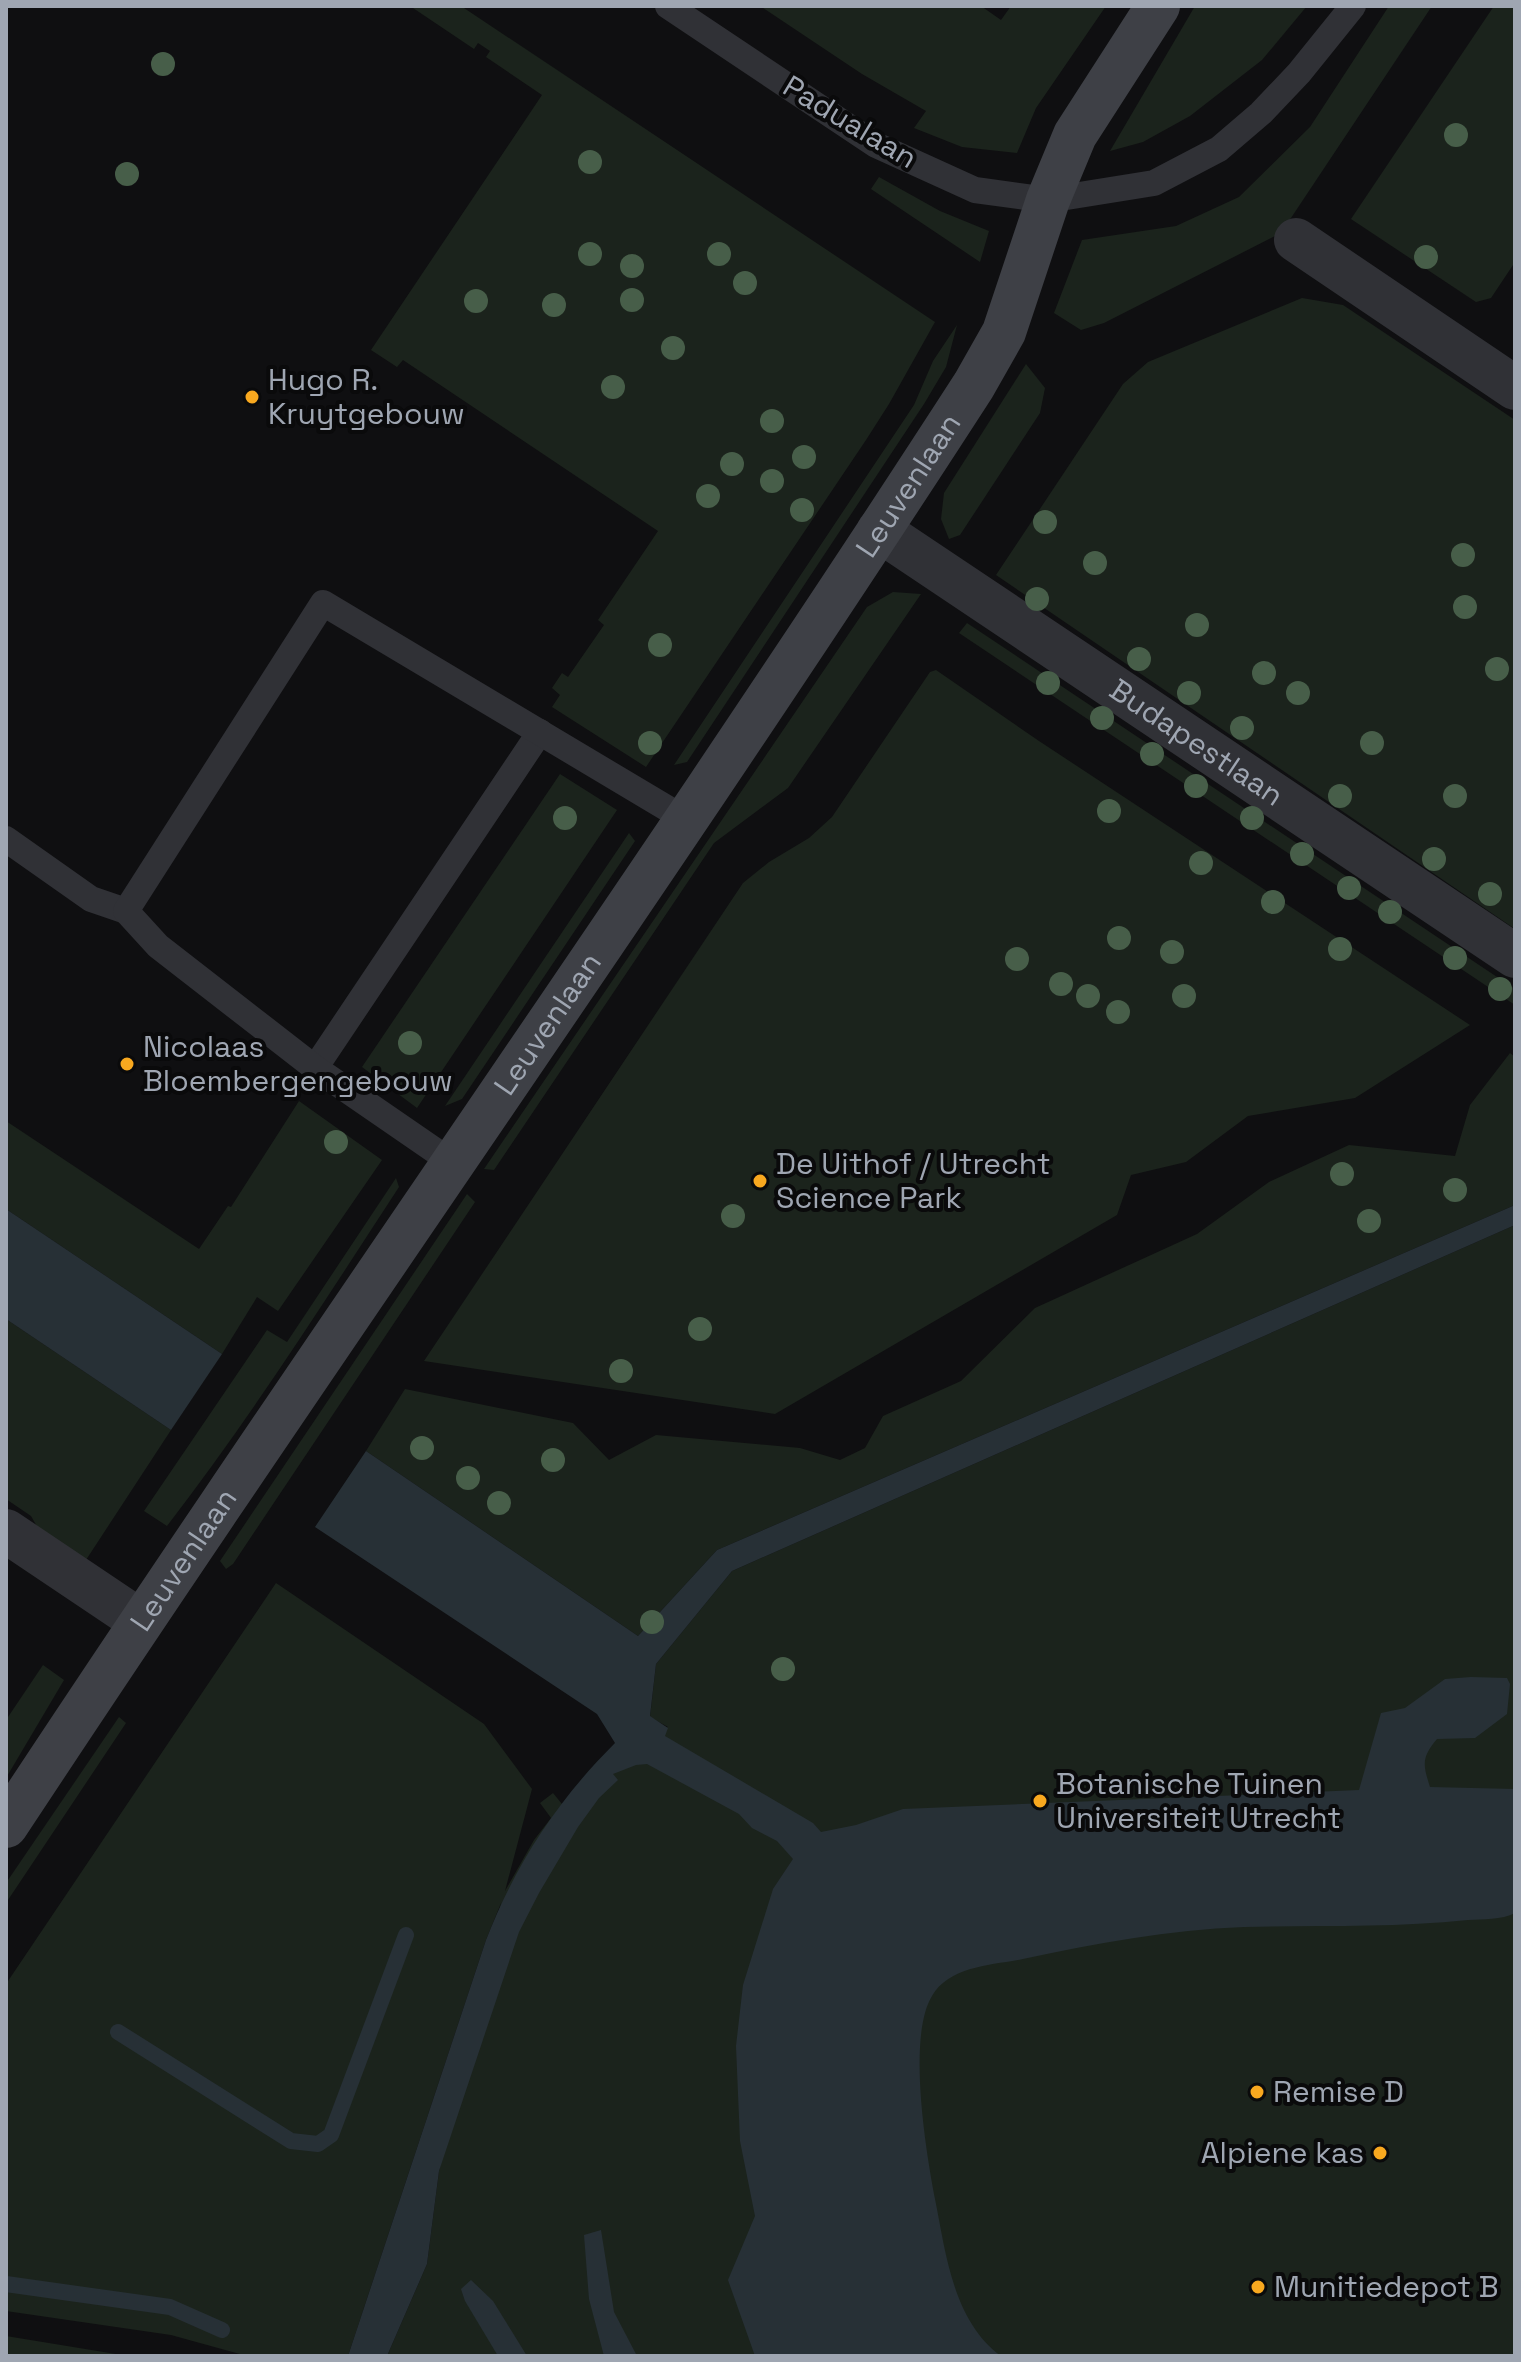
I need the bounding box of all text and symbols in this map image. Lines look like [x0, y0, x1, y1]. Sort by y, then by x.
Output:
street label: Padualaan [776, 66, 924, 177]
place label: Hugo R. Kruytgebouw [268, 360, 465, 433]
marker: Hugo R. Kruytgebouw [243, 388, 261, 406]
street label: Leuvenlaan [847, 406, 969, 565]
street label: Budapestlaan [1102, 670, 1291, 814]
street label: Leuvenlaan [485, 945, 610, 1103]
place label: Nicolaas Bloembergengebouw [143, 1027, 453, 1100]
marker: Nicolaas Bloembergengebouw [118, 1055, 136, 1073]
place label: De Uithof / Utrecht Science Park [776, 1144, 1051, 1217]
marker: De Uithof / Utrecht Science Park [751, 1172, 769, 1190]
street label: Leuvenlaan [121, 1480, 245, 1639]
place label: Botanische Tuinen Universiteit Utrecht [1056, 1764, 1341, 1837]
marker: Botanische Tuinen Universiteit Utrecht [1031, 1792, 1049, 1810]
place label: Remise D [1273, 2072, 1404, 2111]
marker: Remise D [1248, 2083, 1266, 2101]
place label: Alpiene kas [1201, 2133, 1364, 2172]
marker: Alpiene kas [1371, 2144, 1389, 2162]
place label: Munitiedepot B [1274, 2267, 1499, 2306]
marker: Munitiedepot B [1249, 2278, 1267, 2296]

